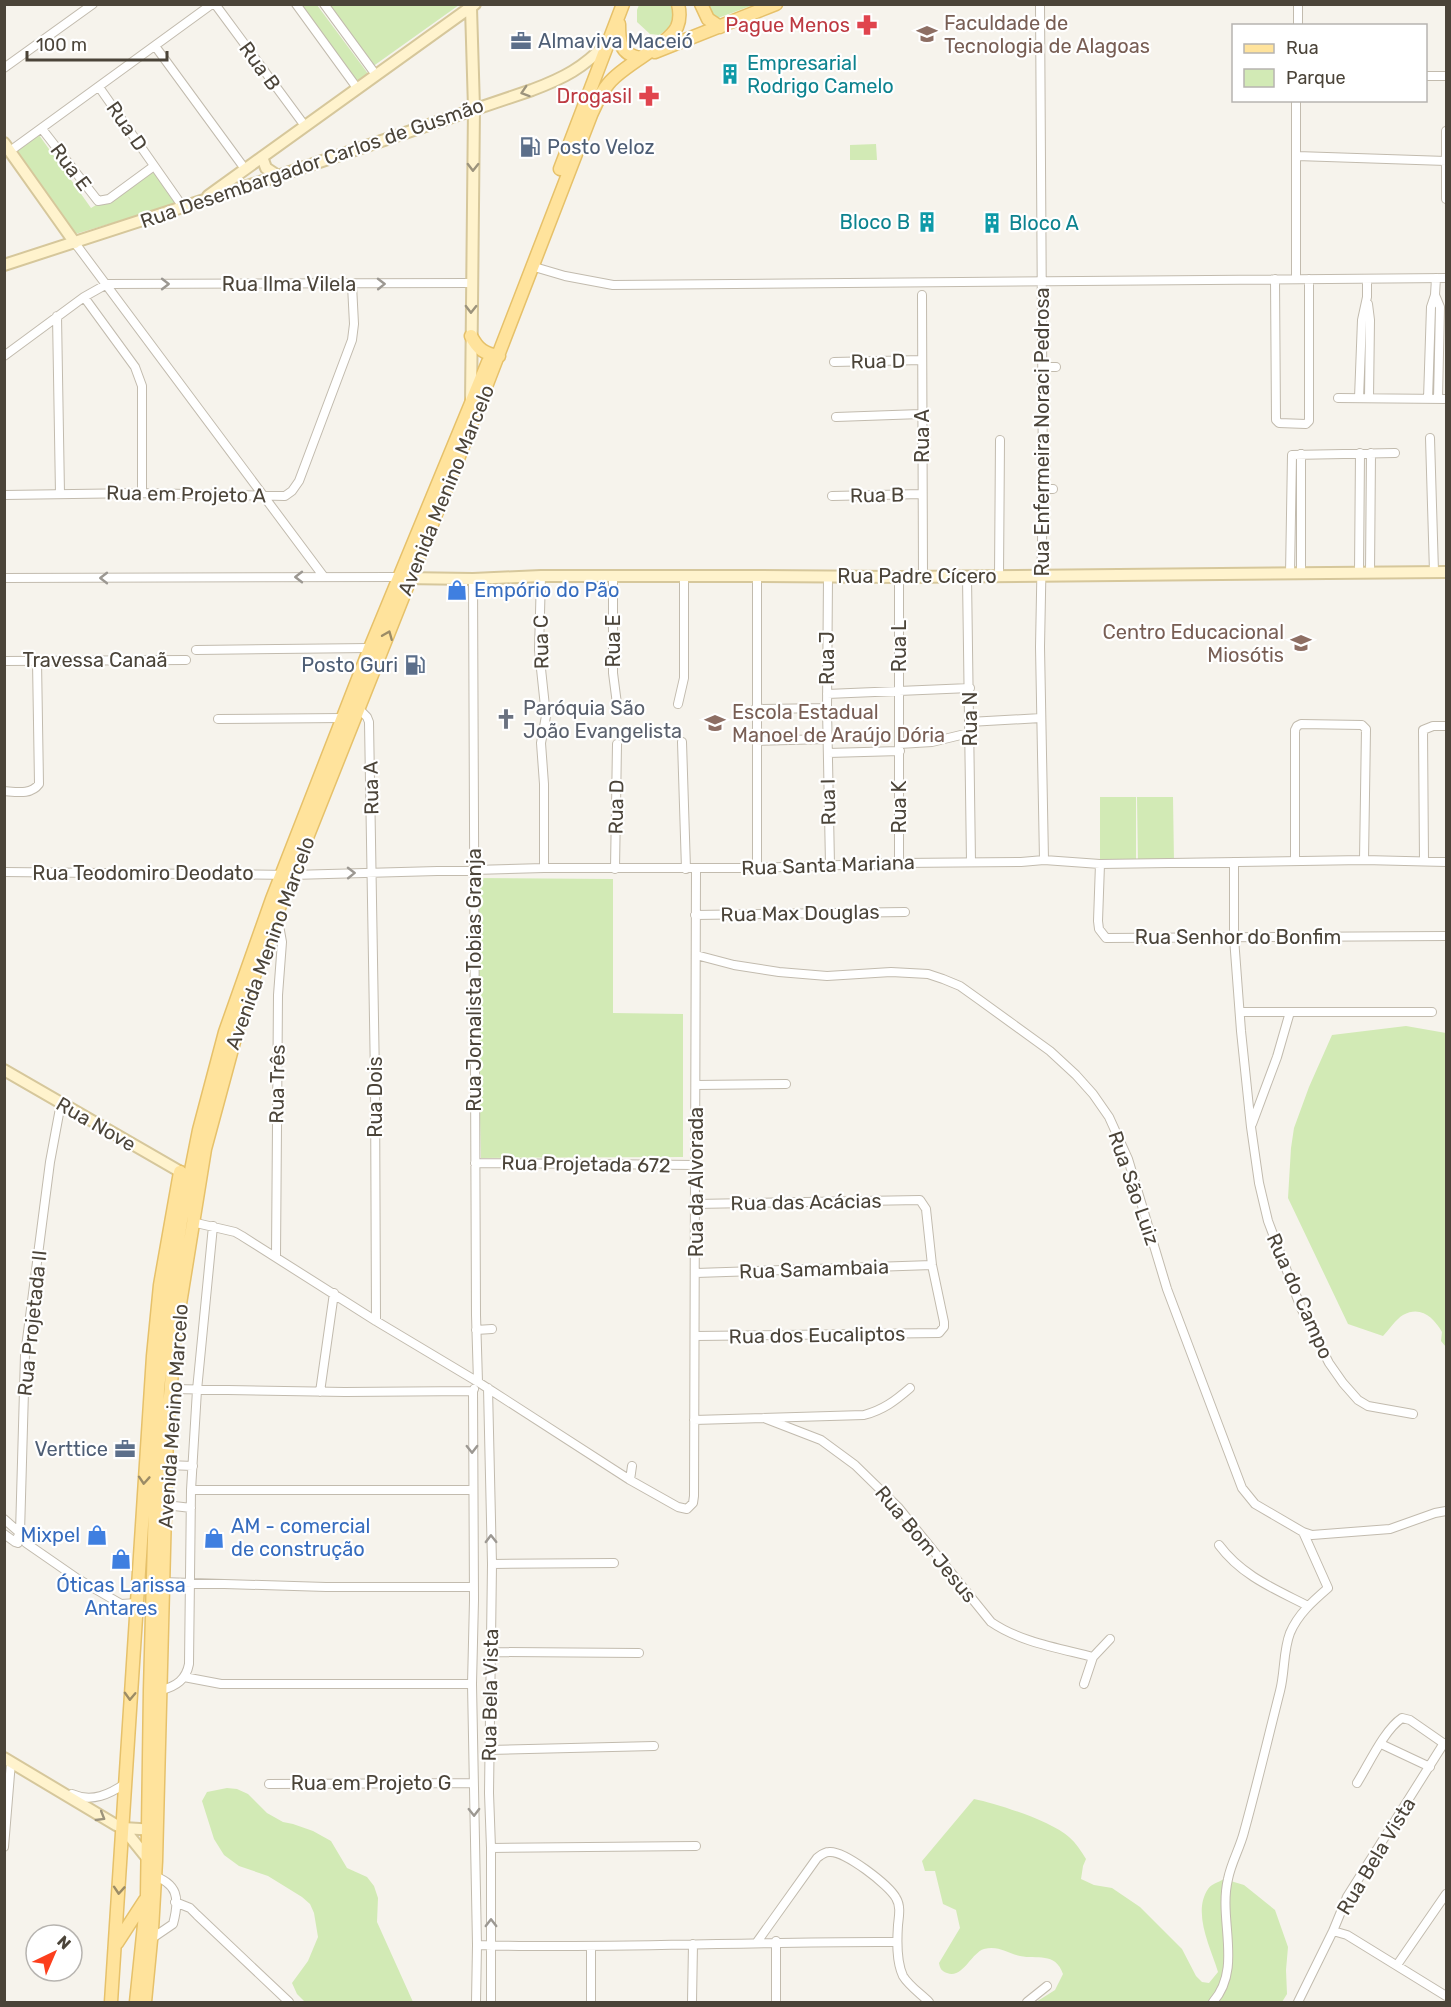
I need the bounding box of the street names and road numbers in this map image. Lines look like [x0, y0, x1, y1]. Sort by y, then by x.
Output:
street label: Rua B [234, 37, 286, 95]
street label: Rua Desembargador Carlos de Gusmão [137, 93, 487, 233]
street label: Rua D [101, 97, 153, 155]
street label: Rua E [45, 139, 97, 195]
street label: Rua Ilma Vilela [222, 272, 356, 296]
street label: Rua Enfermeira Noraci Pedrosa [1030, 287, 1054, 577]
street label: Rua D [850, 349, 906, 373]
street label: Avenida Menino Marcelo [393, 381, 499, 599]
street label: Rua A [910, 409, 934, 463]
street label: Rua em Projeto A [106, 481, 266, 507]
street label: Rua B [850, 483, 904, 507]
street label: Rua Padre Cícero [837, 564, 997, 588]
street label: Rua E [601, 614, 625, 668]
street label: Rua C [529, 615, 553, 669]
street label: Rua L [887, 620, 911, 672]
street label: Rua J [815, 631, 839, 685]
street label: Travessa Canaã [22, 648, 168, 672]
street label: Rua N [958, 692, 982, 746]
street label: Rua A [359, 761, 383, 815]
street label: Rua D [604, 779, 628, 835]
street label: Rua I [816, 779, 840, 825]
street label: Rua K [887, 780, 911, 834]
street label: Avenida Menino Marcelo [220, 833, 320, 1053]
street label: Rua Jornalista Tobias Granja [462, 848, 486, 1112]
street label: Rua Santa Mariana [741, 850, 915, 880]
street label: Rua Teodomiro Deodato [32, 861, 254, 885]
street label: Rua Max Douglas [720, 900, 880, 926]
street label: Rua Senhor do Bonfim [1135, 925, 1341, 949]
street label: Rua Três [264, 1044, 290, 1124]
street label: Rua Dois [363, 1056, 387, 1138]
street label: Rua Nove [52, 1092, 140, 1156]
street label: Rua da Alvorada [684, 1107, 708, 1257]
street label: Rua São Luiz [1103, 1128, 1165, 1248]
street label: Rua Projetada 672 [501, 1151, 671, 1177]
street label: Rua das Acácias [730, 1189, 882, 1215]
street label: Rua do Campo [1262, 1229, 1338, 1363]
street label: Rua Projetada II [12, 1249, 52, 1397]
street label: Rua Samambaia [739, 1254, 889, 1284]
street label: Avenida Menino Marcelo [153, 1303, 193, 1529]
street label: Rua dos Eucaliptos [728, 1321, 906, 1349]
street label: Rua Bom Jesus [870, 1481, 982, 1607]
street label: Rua Bela Vista [477, 1628, 503, 1762]
street label: Rua em Projeto G [291, 1771, 451, 1795]
street label: Rua Bela Vista [1332, 1793, 1420, 1919]

